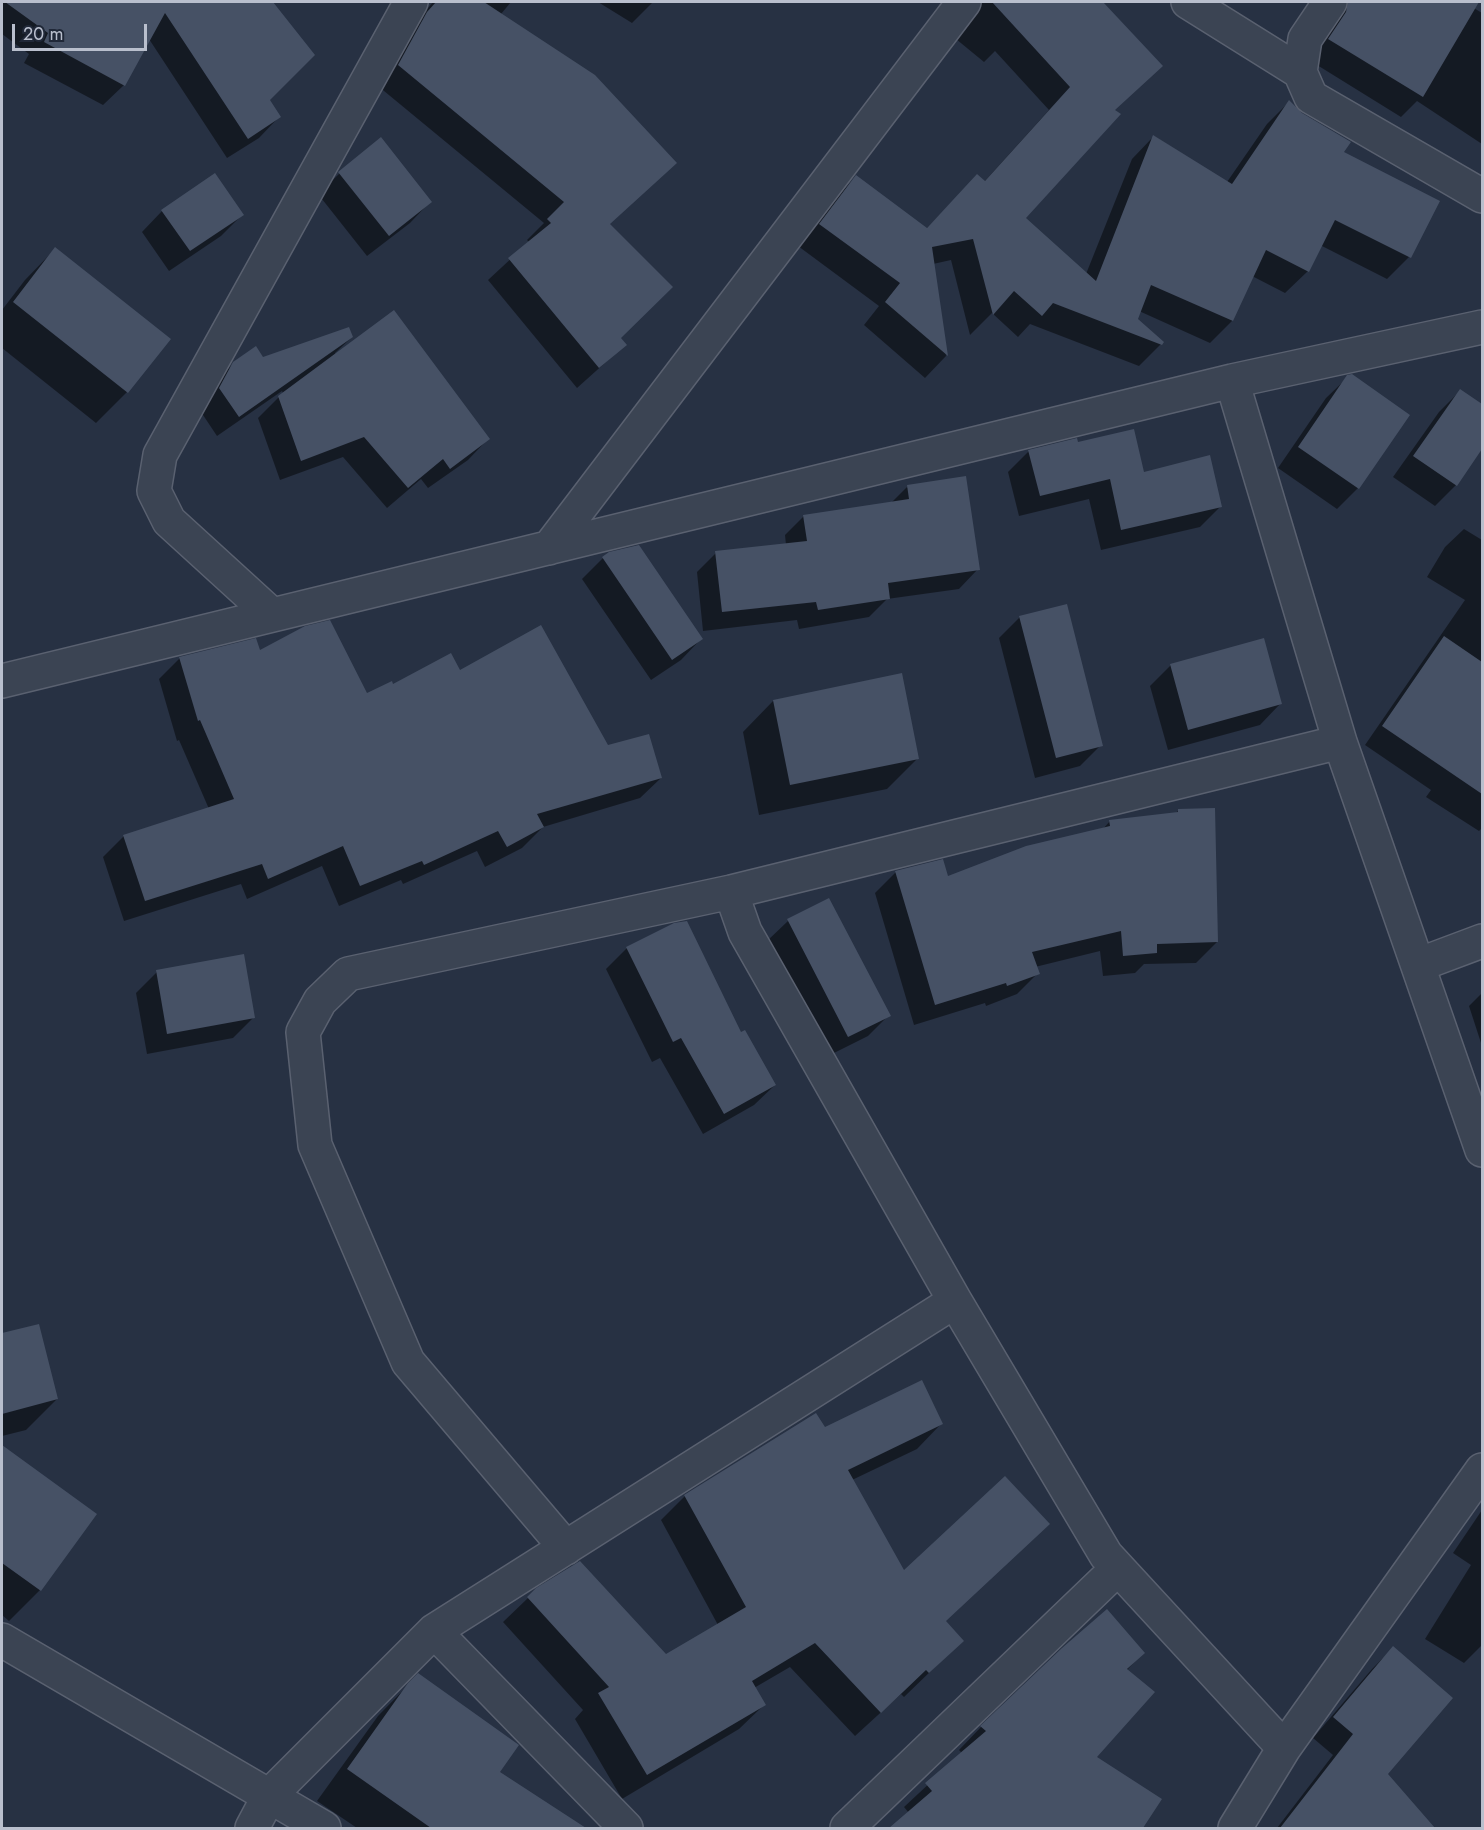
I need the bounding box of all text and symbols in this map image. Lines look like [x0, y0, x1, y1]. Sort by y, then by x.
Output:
scale bar [15, 12, 150, 50]
text: 20 m [23, 21, 63, 47]

